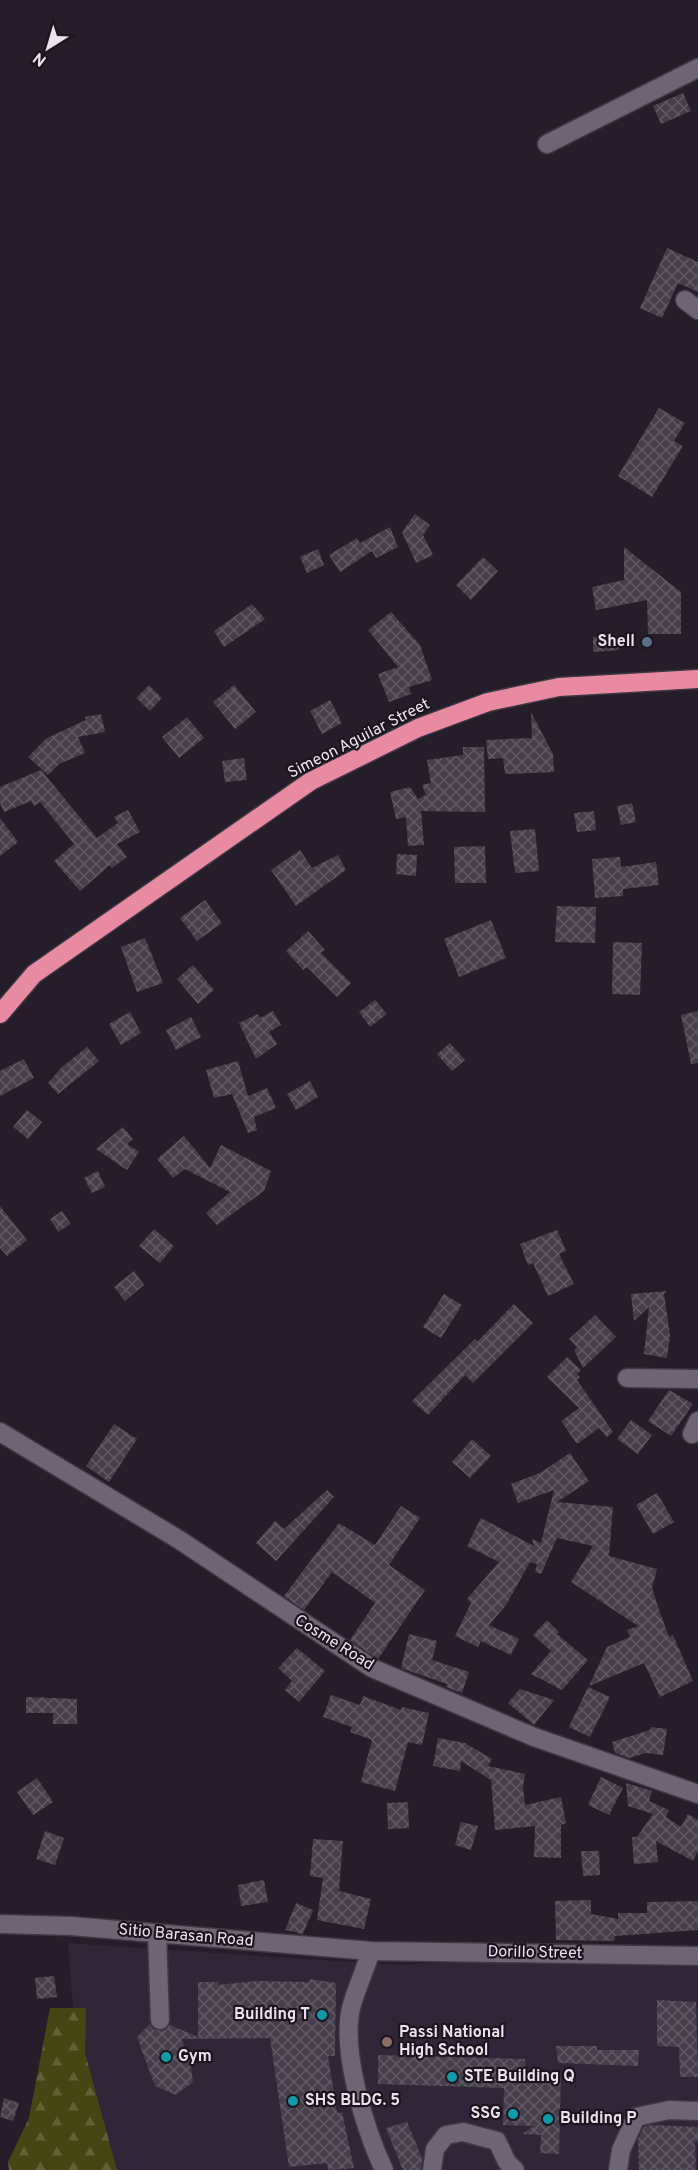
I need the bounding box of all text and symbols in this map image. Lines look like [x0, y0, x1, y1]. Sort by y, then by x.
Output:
north arrow [18, 18, 78, 78]
text: N [30, 47, 51, 70]
place label: Shell [597, 632, 635, 652]
marker: Shell [640, 635, 654, 649]
street label: Simeon Aguilar Street [285, 694, 433, 784]
street label: Cosme Road [291, 1611, 377, 1675]
street label: Sitio Barasan Road [118, 1920, 254, 1952]
street label: Dorillo Street [487, 1942, 583, 1964]
place label: Building T [234, 2005, 310, 2025]
marker: Building T [315, 2008, 329, 2022]
place label: Passi National High School [399, 2023, 505, 2061]
marker: Passi National High School [380, 2035, 394, 2049]
place label: Gym [178, 2047, 212, 2067]
marker: Gym [159, 2050, 173, 2064]
place label: STE Building Q [464, 2067, 575, 2087]
marker: STE Building Q [445, 2070, 459, 2084]
place label: SHS BLDG. 5 [305, 2091, 400, 2111]
marker: SHS BLDG. 5 [286, 2094, 300, 2108]
place label: SSG [470, 2104, 501, 2124]
marker: SSG [506, 2107, 520, 2121]
place label: Building P [560, 2109, 636, 2129]
marker: Building P [541, 2112, 555, 2126]

